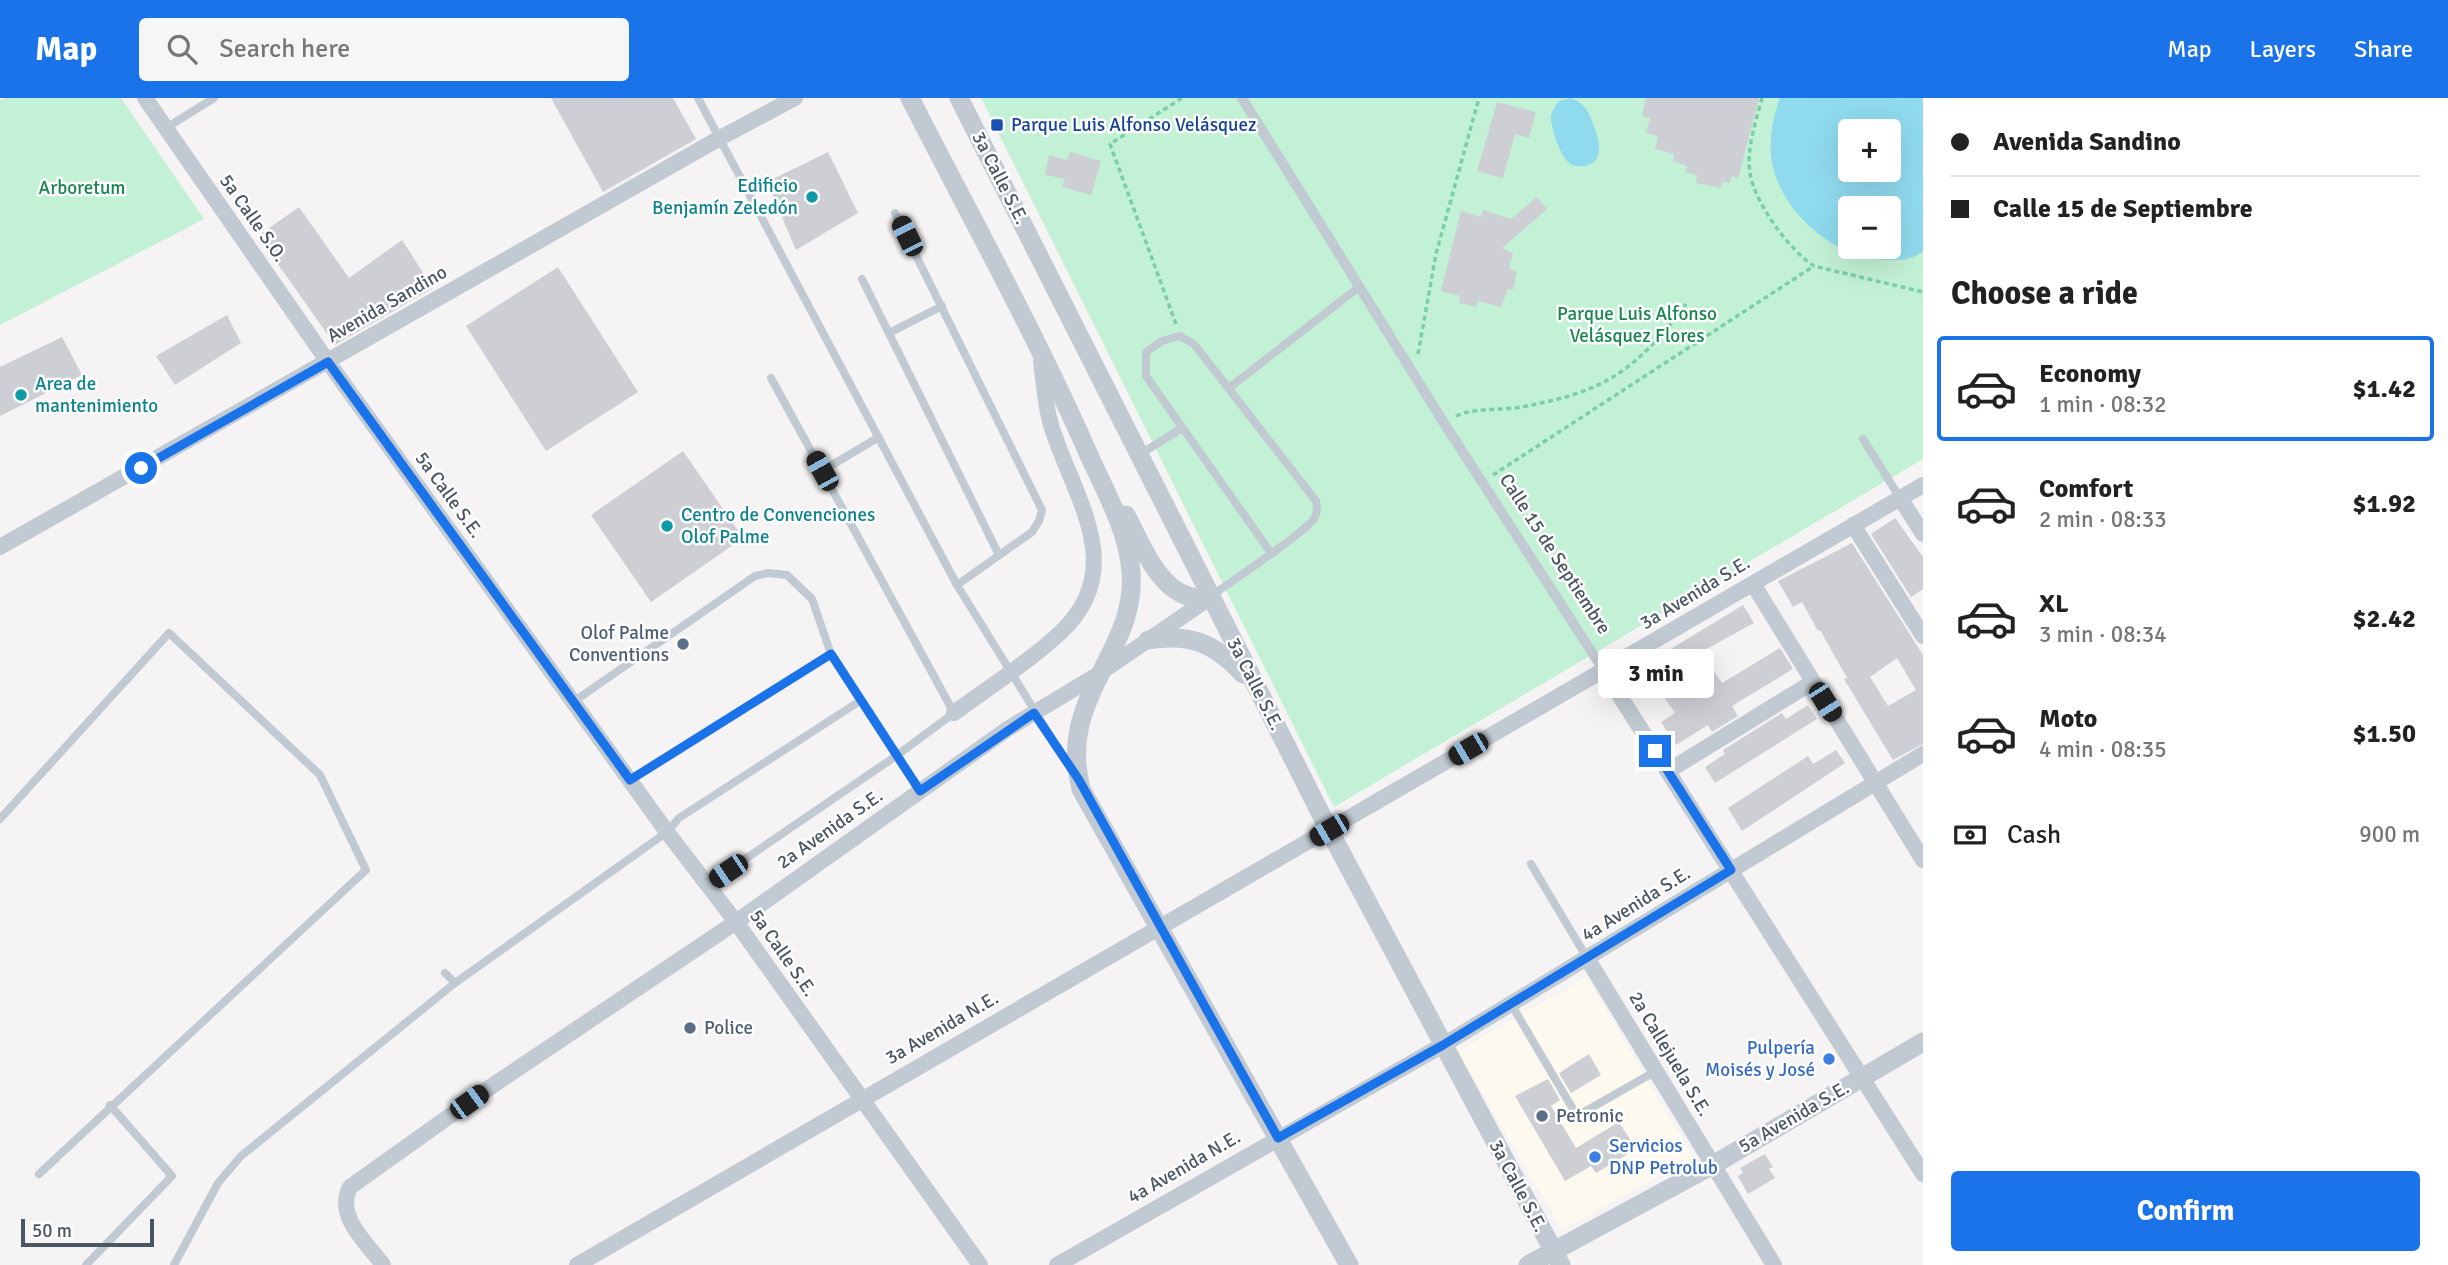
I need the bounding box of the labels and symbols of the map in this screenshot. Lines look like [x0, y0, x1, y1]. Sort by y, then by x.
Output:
place label: Parque Luis Alfonso Velásquez [1011, 113, 1256, 137]
marker: Parque Luis Alfonso Velásquez [989, 117, 1005, 133]
street label: 3a Calle S.E. [966, 128, 1034, 228]
street label: 5a Calle S.O. [214, 170, 292, 266]
place label: Edificio Benjamín Zeledón [652, 174, 798, 220]
park label: Arboretum [39, 176, 125, 200]
marker: Edificio Benjamín Zeledón [804, 189, 820, 205]
car [889, 213, 926, 259]
street label: Avenida Sandino [323, 260, 451, 348]
park label: Parque Luis Alfonso Velásquez Flores [1557, 302, 1717, 348]
place label: Area de mantenimiento [35, 372, 158, 418]
marker: Area de mantenimiento [13, 387, 29, 403]
street label: 5a Calle S.E. [410, 447, 488, 543]
car [803, 448, 842, 494]
route start [125, 452, 157, 484]
street label: Calle 15 de Septiembre [1494, 469, 1616, 639]
place label: Centro de Convenciones Olof Palme [681, 503, 875, 549]
marker: Centro de Convenciones Olof Palme [659, 518, 675, 534]
street label: 3a Avenida S.E. [1636, 551, 1754, 635]
place label: Olof Palme Conventions [569, 621, 669, 667]
street label: 3a Calle S.E. [1221, 634, 1289, 734]
marker: Olof Palme Conventions [675, 636, 691, 652]
callout: 3 min [1597, 650, 1713, 698]
car [1805, 679, 1846, 725]
car [1445, 729, 1492, 769]
route end [1639, 735, 1671, 767]
street label: 2a Avenida S.E. [772, 784, 888, 874]
car [1306, 810, 1353, 850]
car [705, 851, 752, 891]
street label: 4a Avenida S.E. [1577, 861, 1695, 947]
street label: 5a Calle S.E. [744, 905, 822, 1001]
street label: 3a Avenida N.E. [881, 986, 1003, 1070]
street label: 2a Callejuela S.E. [1623, 987, 1717, 1121]
place label: Police [704, 1016, 753, 1040]
marker: Police [682, 1020, 698, 1036]
place label: Pulpería Moisés y José [1705, 1036, 1815, 1082]
marker: Pulpería Moisés y José [1821, 1051, 1837, 1067]
street label: 5a Avenida S.E. [1734, 1076, 1854, 1158]
car [446, 1081, 493, 1123]
place label: Petronic [1556, 1104, 1623, 1128]
marker: Petronic [1534, 1108, 1550, 1124]
street label: 4a Avenida N.E. [1123, 1125, 1245, 1209]
place label: Servicios DNP Petrolub [1609, 1134, 1718, 1180]
street label: 3a Calle S.E. [1484, 1136, 1552, 1236]
marker: Servicios DNP Petrolub [1587, 1149, 1603, 1165]
scale bar [21, 1216, 154, 1248]

